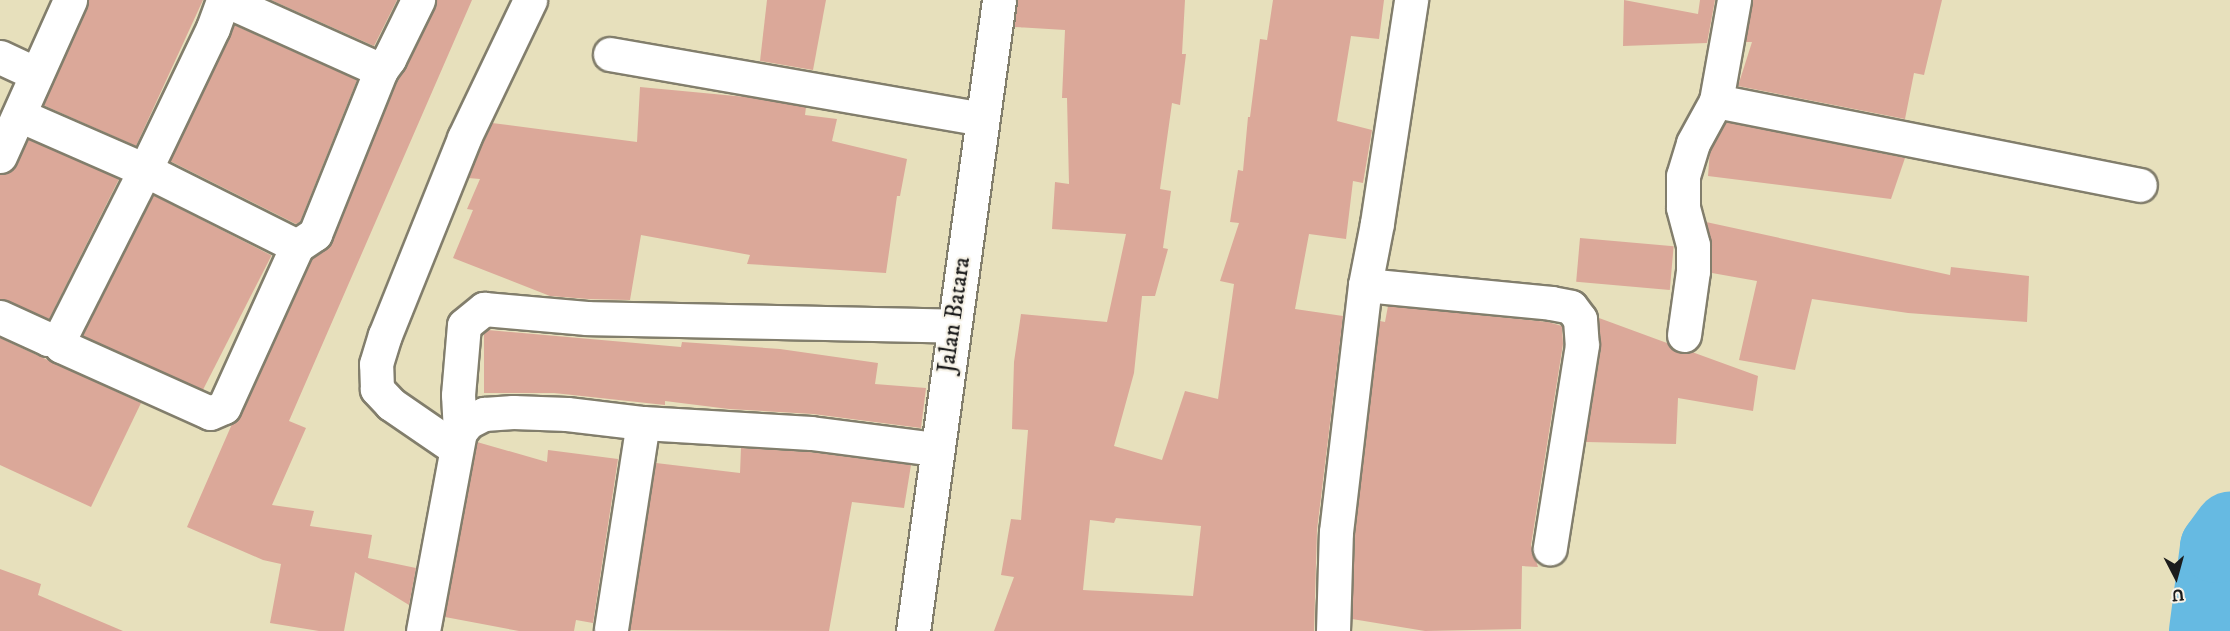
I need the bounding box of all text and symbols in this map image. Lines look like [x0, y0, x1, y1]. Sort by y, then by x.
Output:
street label: Jalan Batara [933, 255, 977, 375]
north arrow [2146, 547, 2206, 607]
text: U [2171, 584, 2185, 605]

